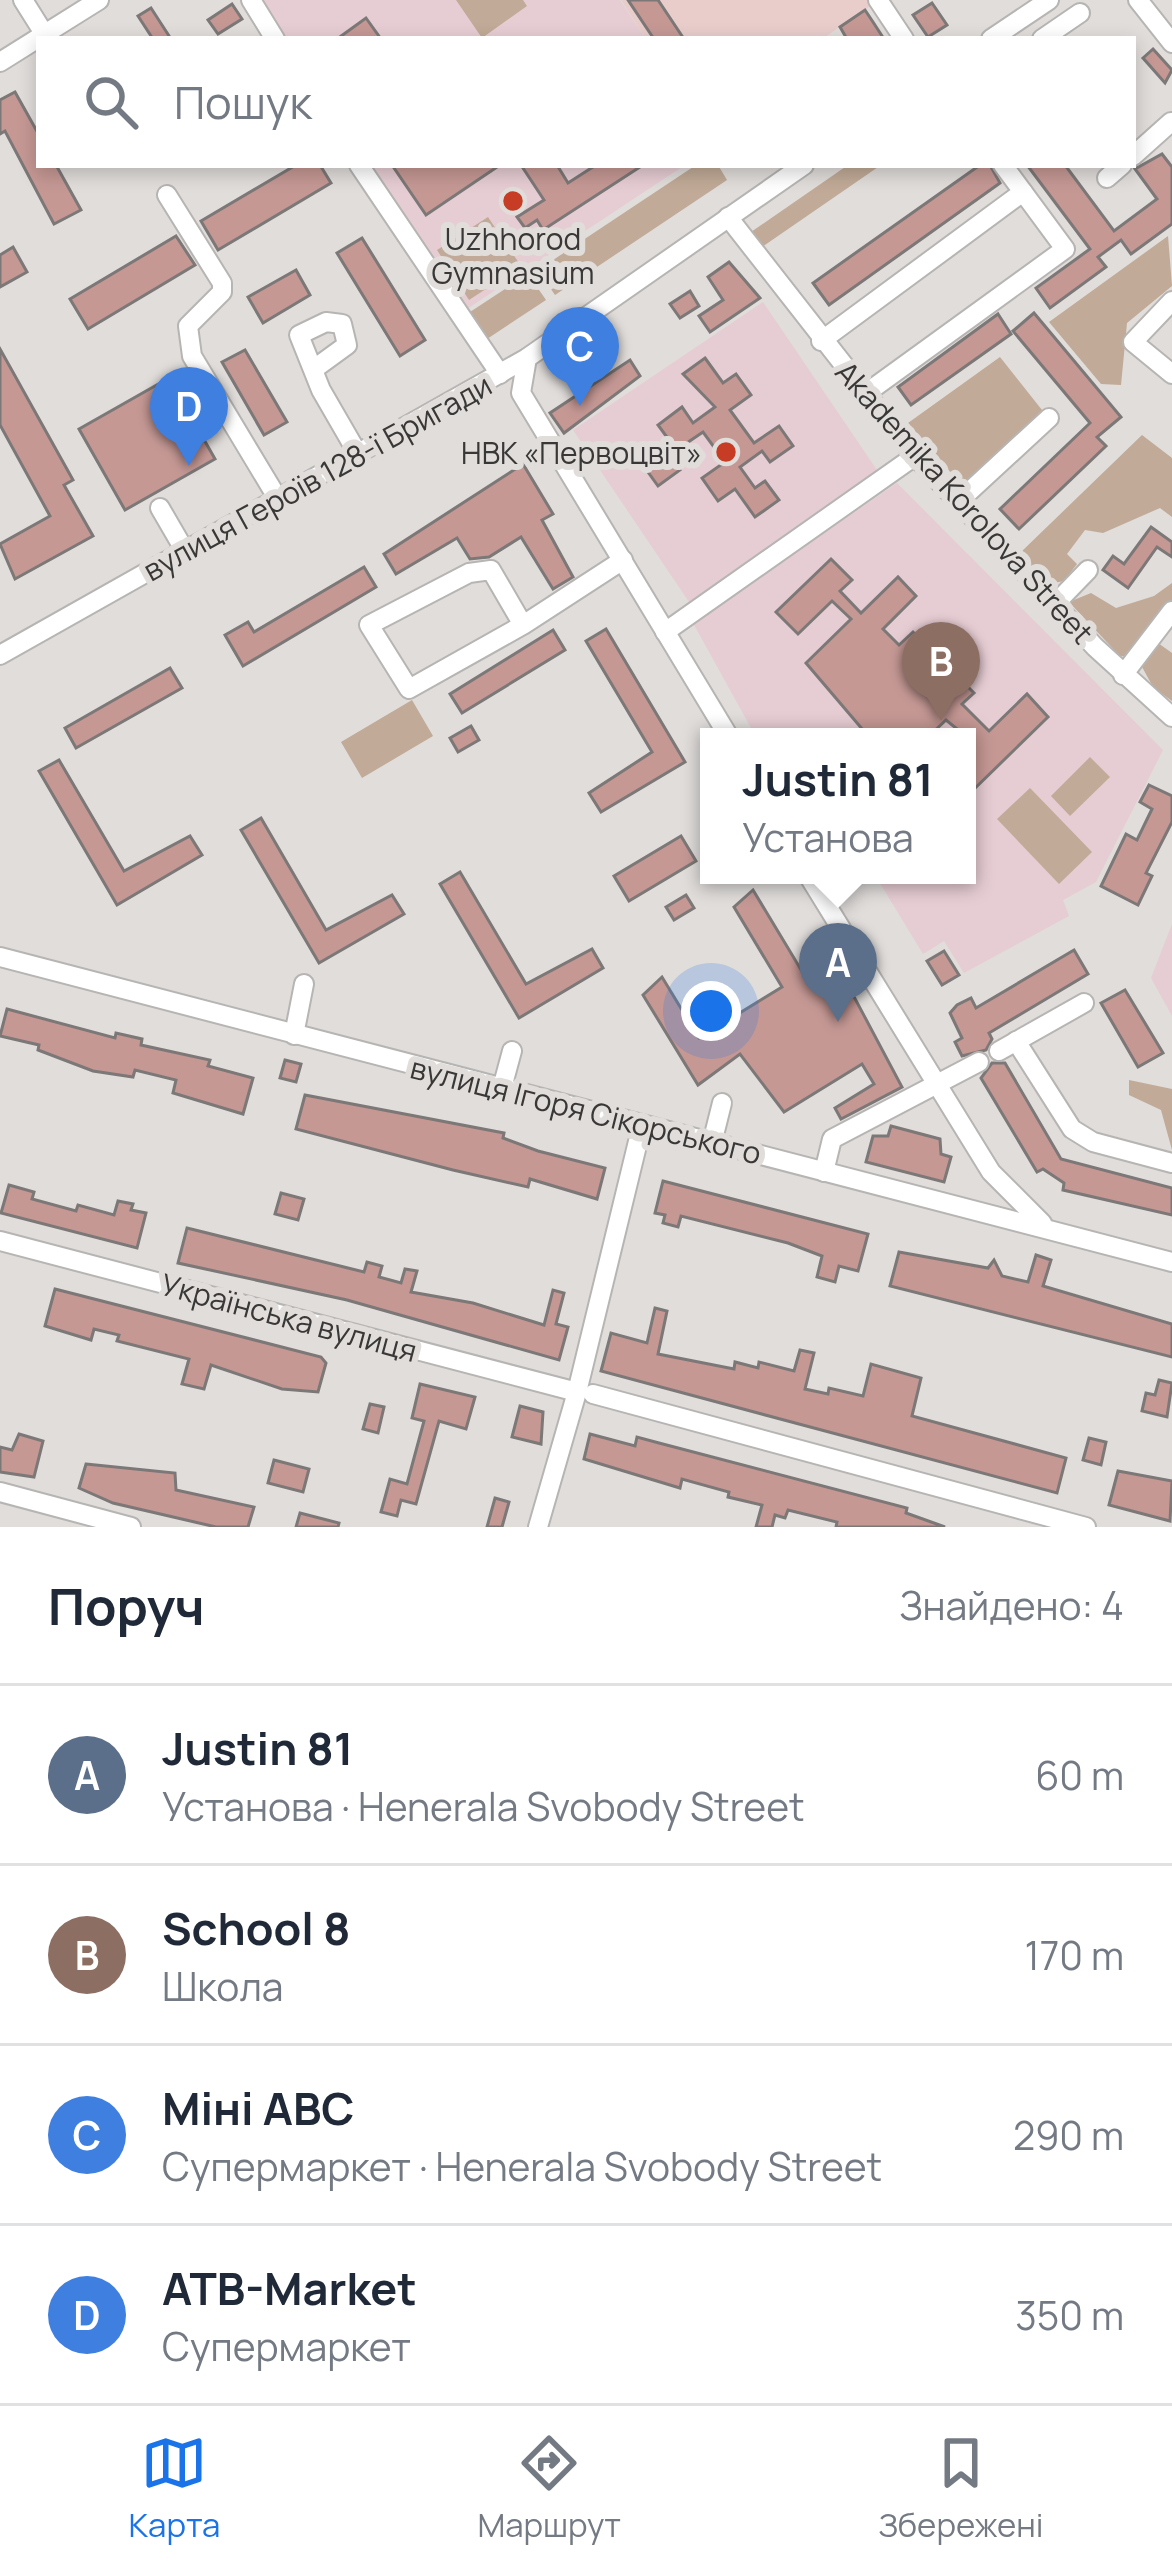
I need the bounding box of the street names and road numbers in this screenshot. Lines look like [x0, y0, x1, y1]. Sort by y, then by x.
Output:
street label: Akademika Korolova Street [827, 352, 1103, 652]
street label: вулиця Героїв 128-ї Бригади [135, 364, 499, 590]
street label: вулиця Ігоря Сікорського [406, 1047, 766, 1173]
street label: Українська вулиця [156, 1263, 422, 1371]

